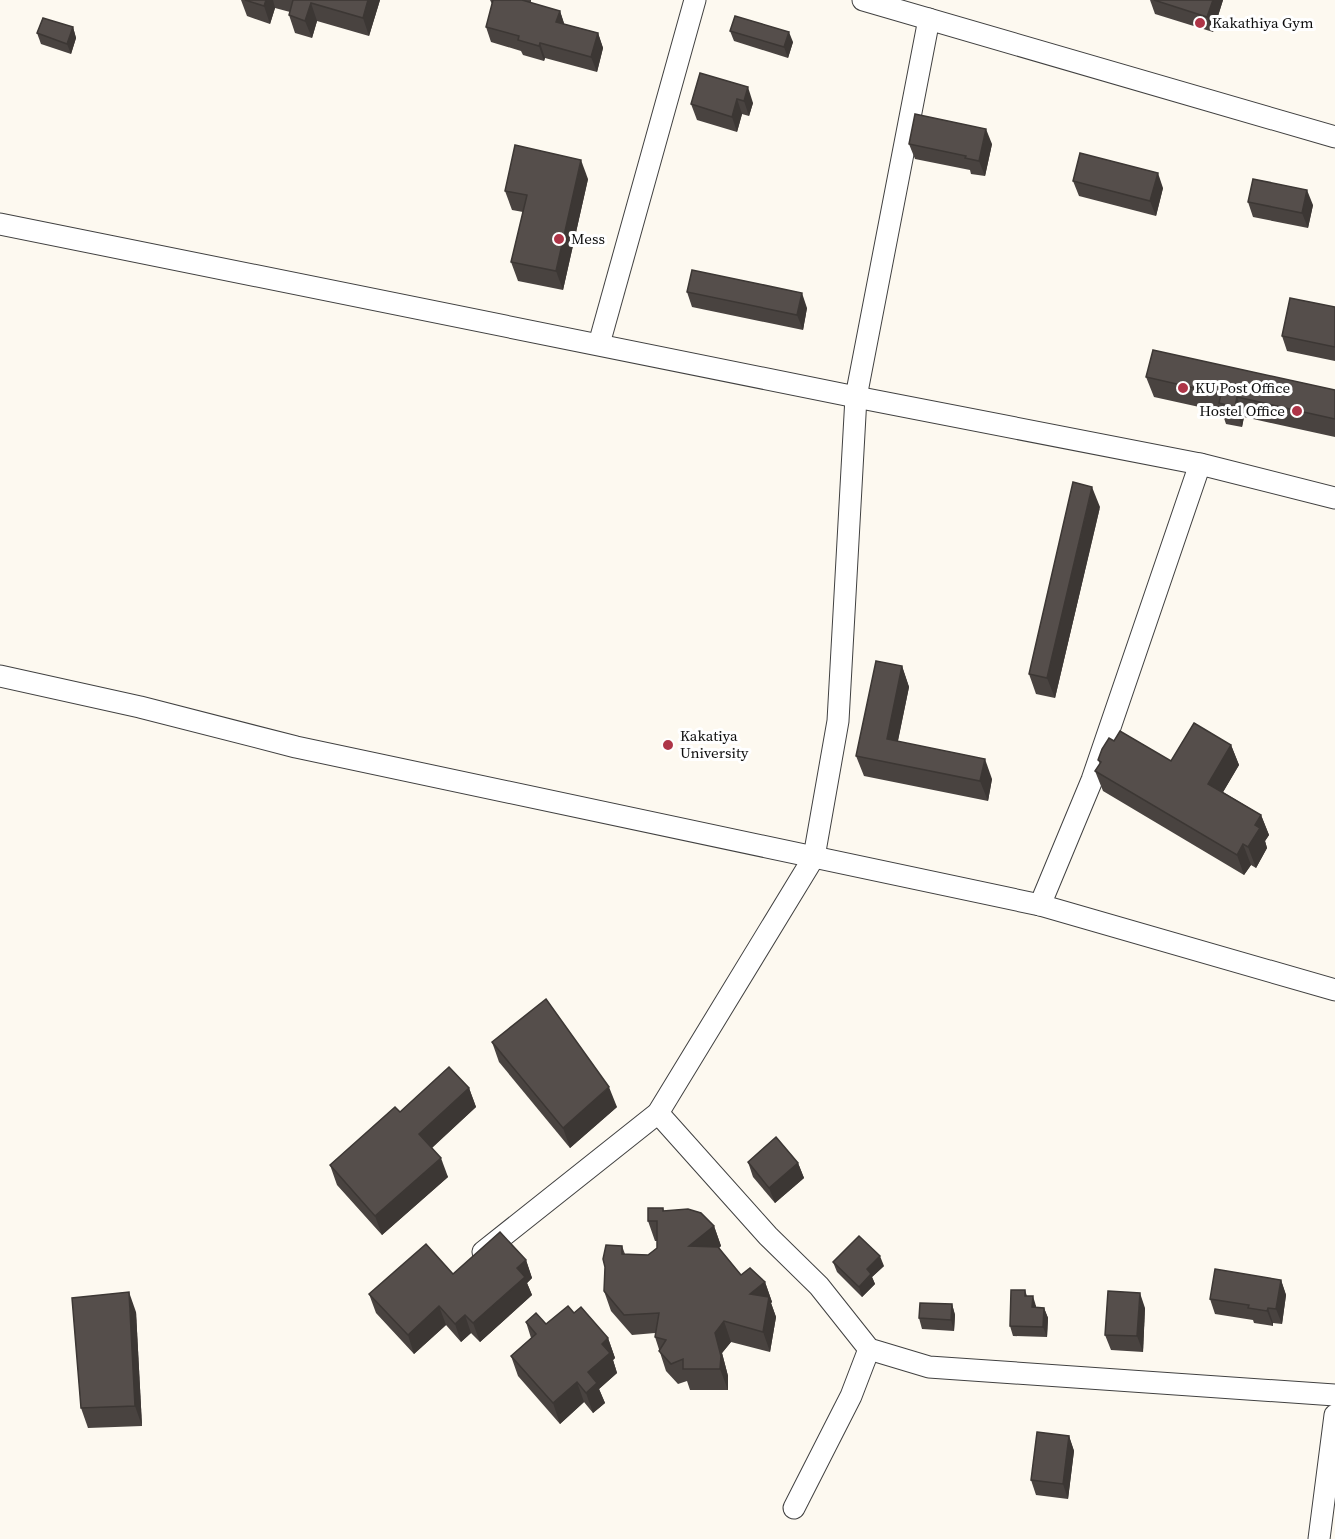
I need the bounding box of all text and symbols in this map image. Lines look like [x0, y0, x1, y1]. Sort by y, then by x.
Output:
place label: Kakathiya Gym [1212, 12, 1314, 33]
marker: Kakathiya Gym [1193, 16, 1207, 30]
place label: Mess [571, 228, 605, 249]
marker: Mess [552, 232, 566, 246]
place label: KU Post Office [1195, 377, 1290, 398]
marker: KU Post Office [1176, 381, 1190, 395]
place label: Hostel Office [1199, 400, 1285, 421]
marker: Hostel Office [1290, 404, 1304, 418]
place label: Kakatiya University [680, 725, 749, 763]
marker: Kakatiya University [661, 738, 675, 752]

